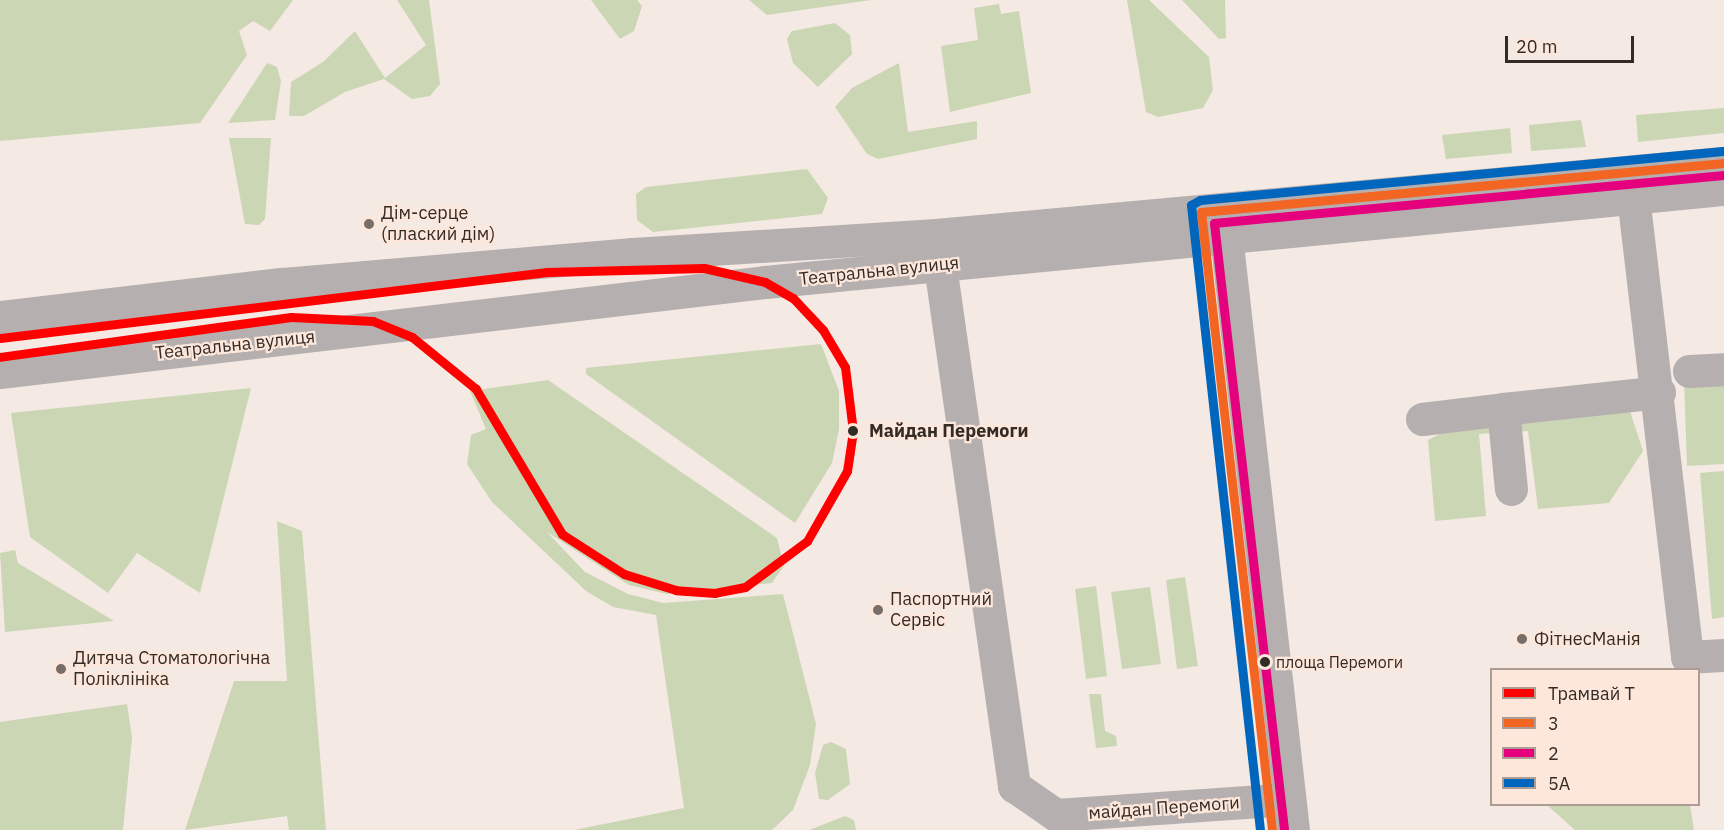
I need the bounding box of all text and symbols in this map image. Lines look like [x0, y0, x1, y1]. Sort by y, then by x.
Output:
scale bar [1508, 24, 1637, 62]
text: 20 m [1516, 35, 1558, 58]
place label: Дім-серце (плаский дім) [381, 203, 495, 246]
marker: Дім-серце (плаский дім) [362, 217, 376, 231]
street label: Театральна вулиця [798, 252, 960, 290]
street label: Театральна вулиця [154, 326, 316, 364]
marker: Майдан Перемоги [842, 420, 864, 442]
place label: Майдан Перемоги [869, 420, 1029, 442]
place label: Паспортний Сервіс [890, 589, 992, 632]
marker: Паспортний Сервіс [871, 603, 885, 617]
place label: ФітнесМанія [1534, 628, 1641, 650]
marker: ФітнесМанія [1515, 632, 1529, 646]
place label: Дитяча Стоматологічна Поліклініка [73, 648, 270, 690]
place label: площа Перемоги [1276, 652, 1403, 672]
marker: площа Перемоги [1259, 656, 1271, 668]
marker: Дитяча Стоматологічна Поліклініка [54, 662, 68, 676]
legend [1490, 668, 1700, 806]
text: Трамвай Т [1548, 682, 1635, 705]
text: 3 [1548, 712, 1559, 735]
text: 2 [1548, 742, 1559, 765]
text: 5А [1548, 772, 1570, 795]
street label: майдан Перемоги [1088, 792, 1240, 824]

